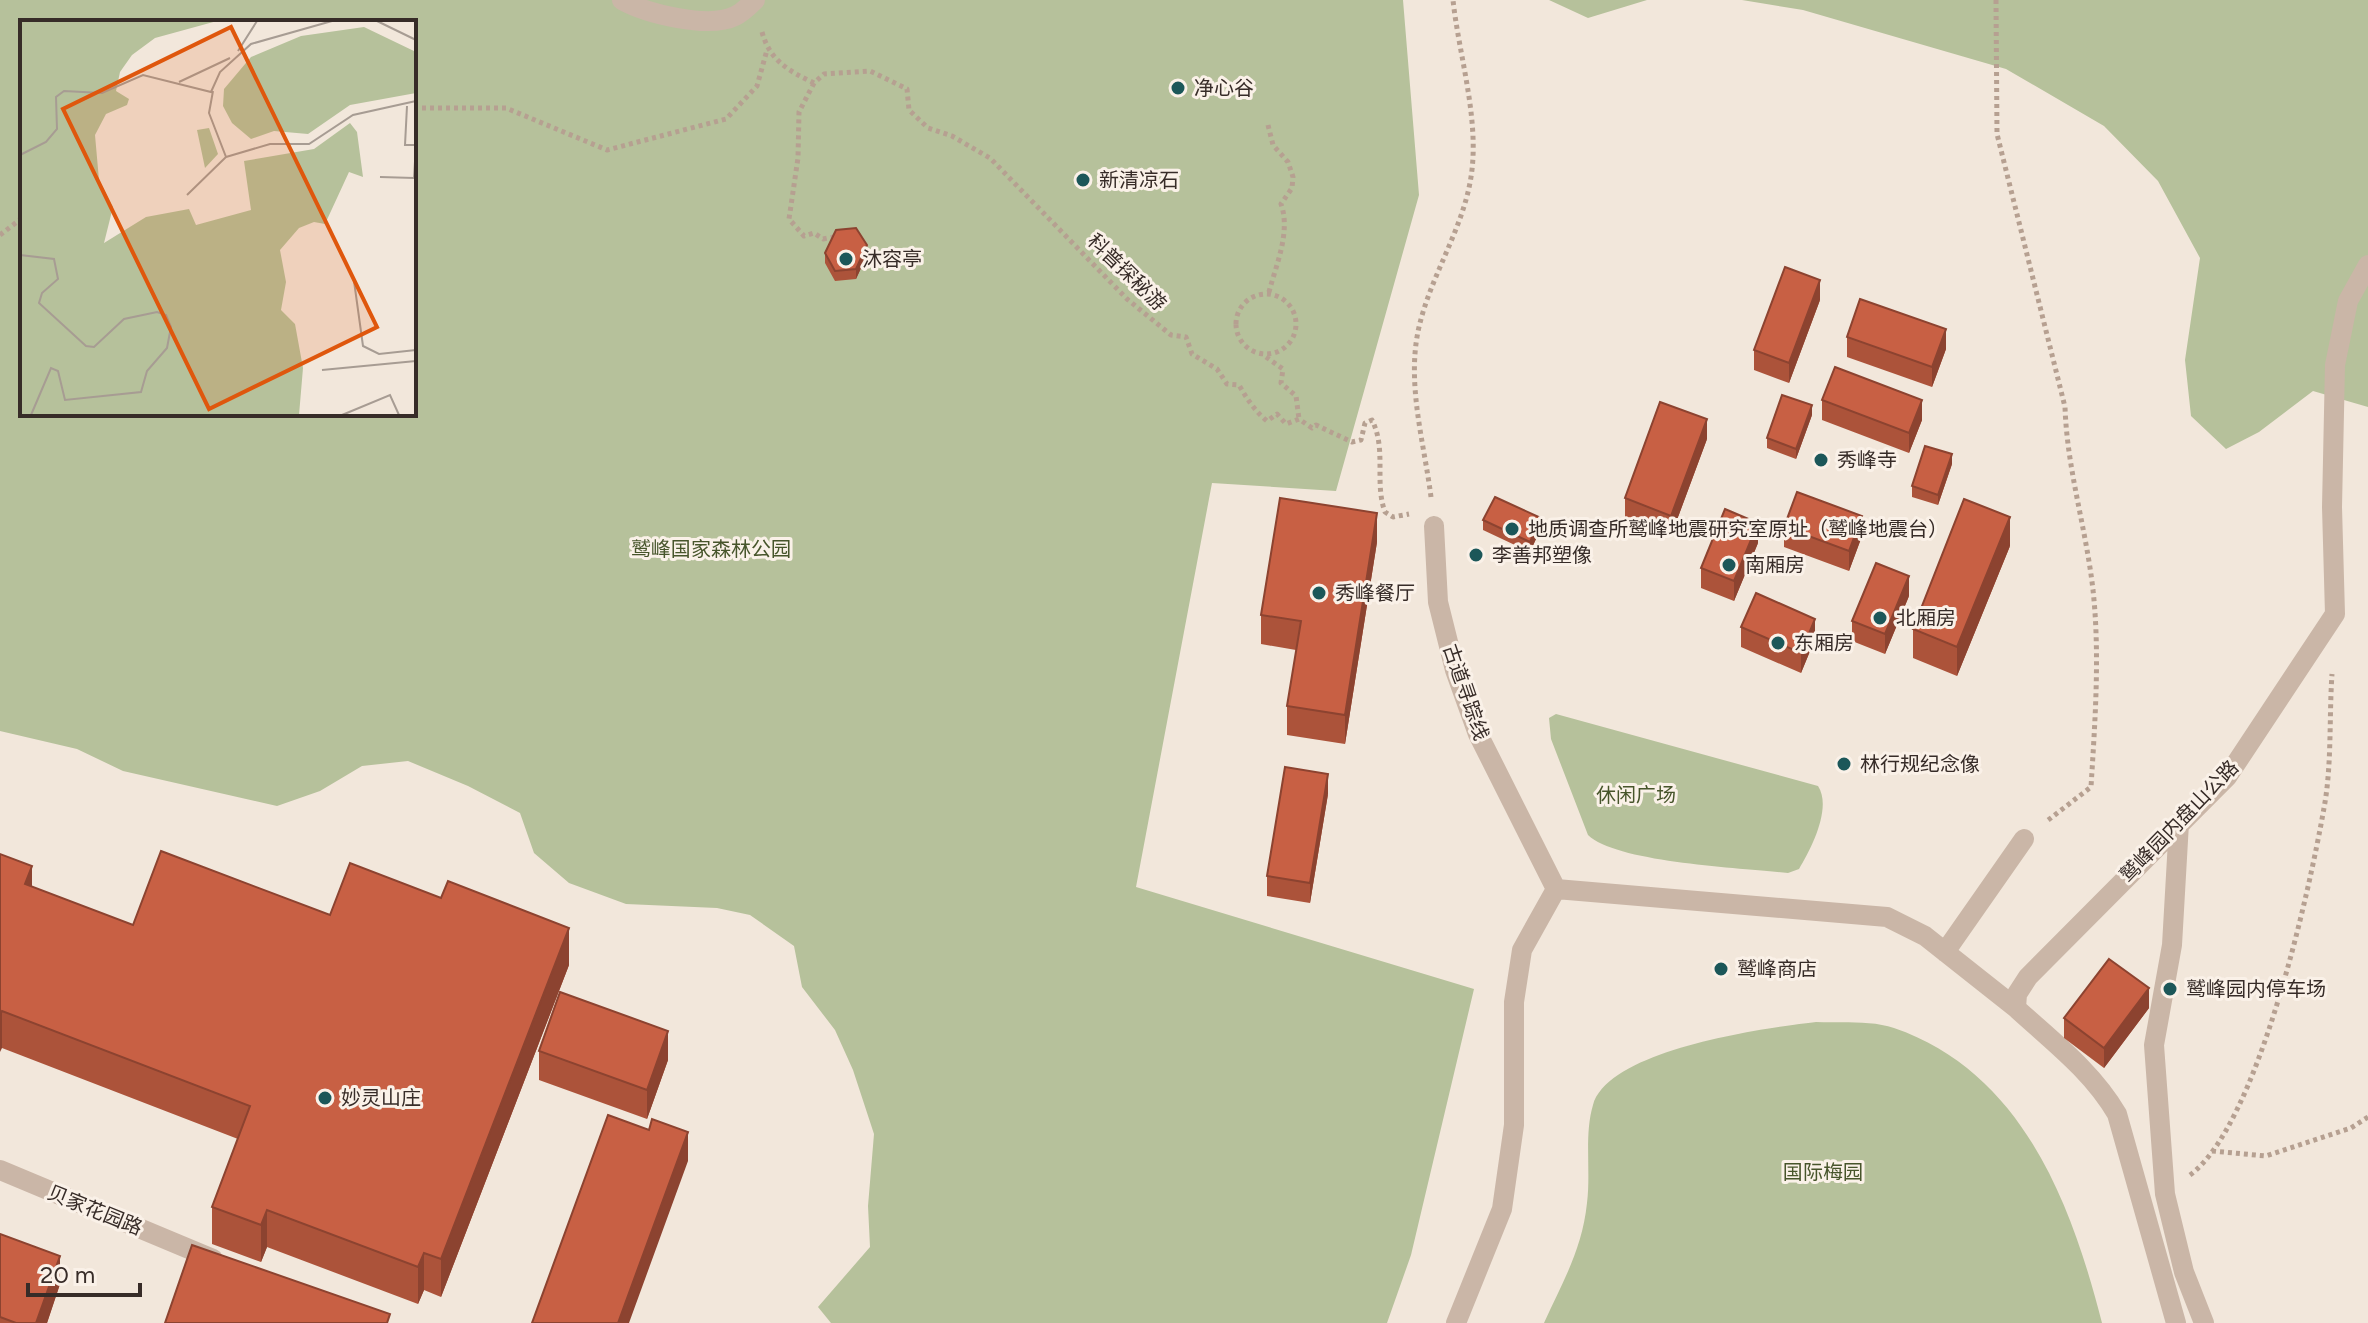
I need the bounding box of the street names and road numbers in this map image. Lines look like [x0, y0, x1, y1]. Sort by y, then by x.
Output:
street label: 科普探秘游 [1083, 229, 1171, 315]
street label: 古道寻踪线 [1438, 641, 1494, 743]
street label: 鹫峰园内盘山公路 [2115, 755, 2243, 887]
street label: 贝家花园路 [44, 1180, 146, 1240]

